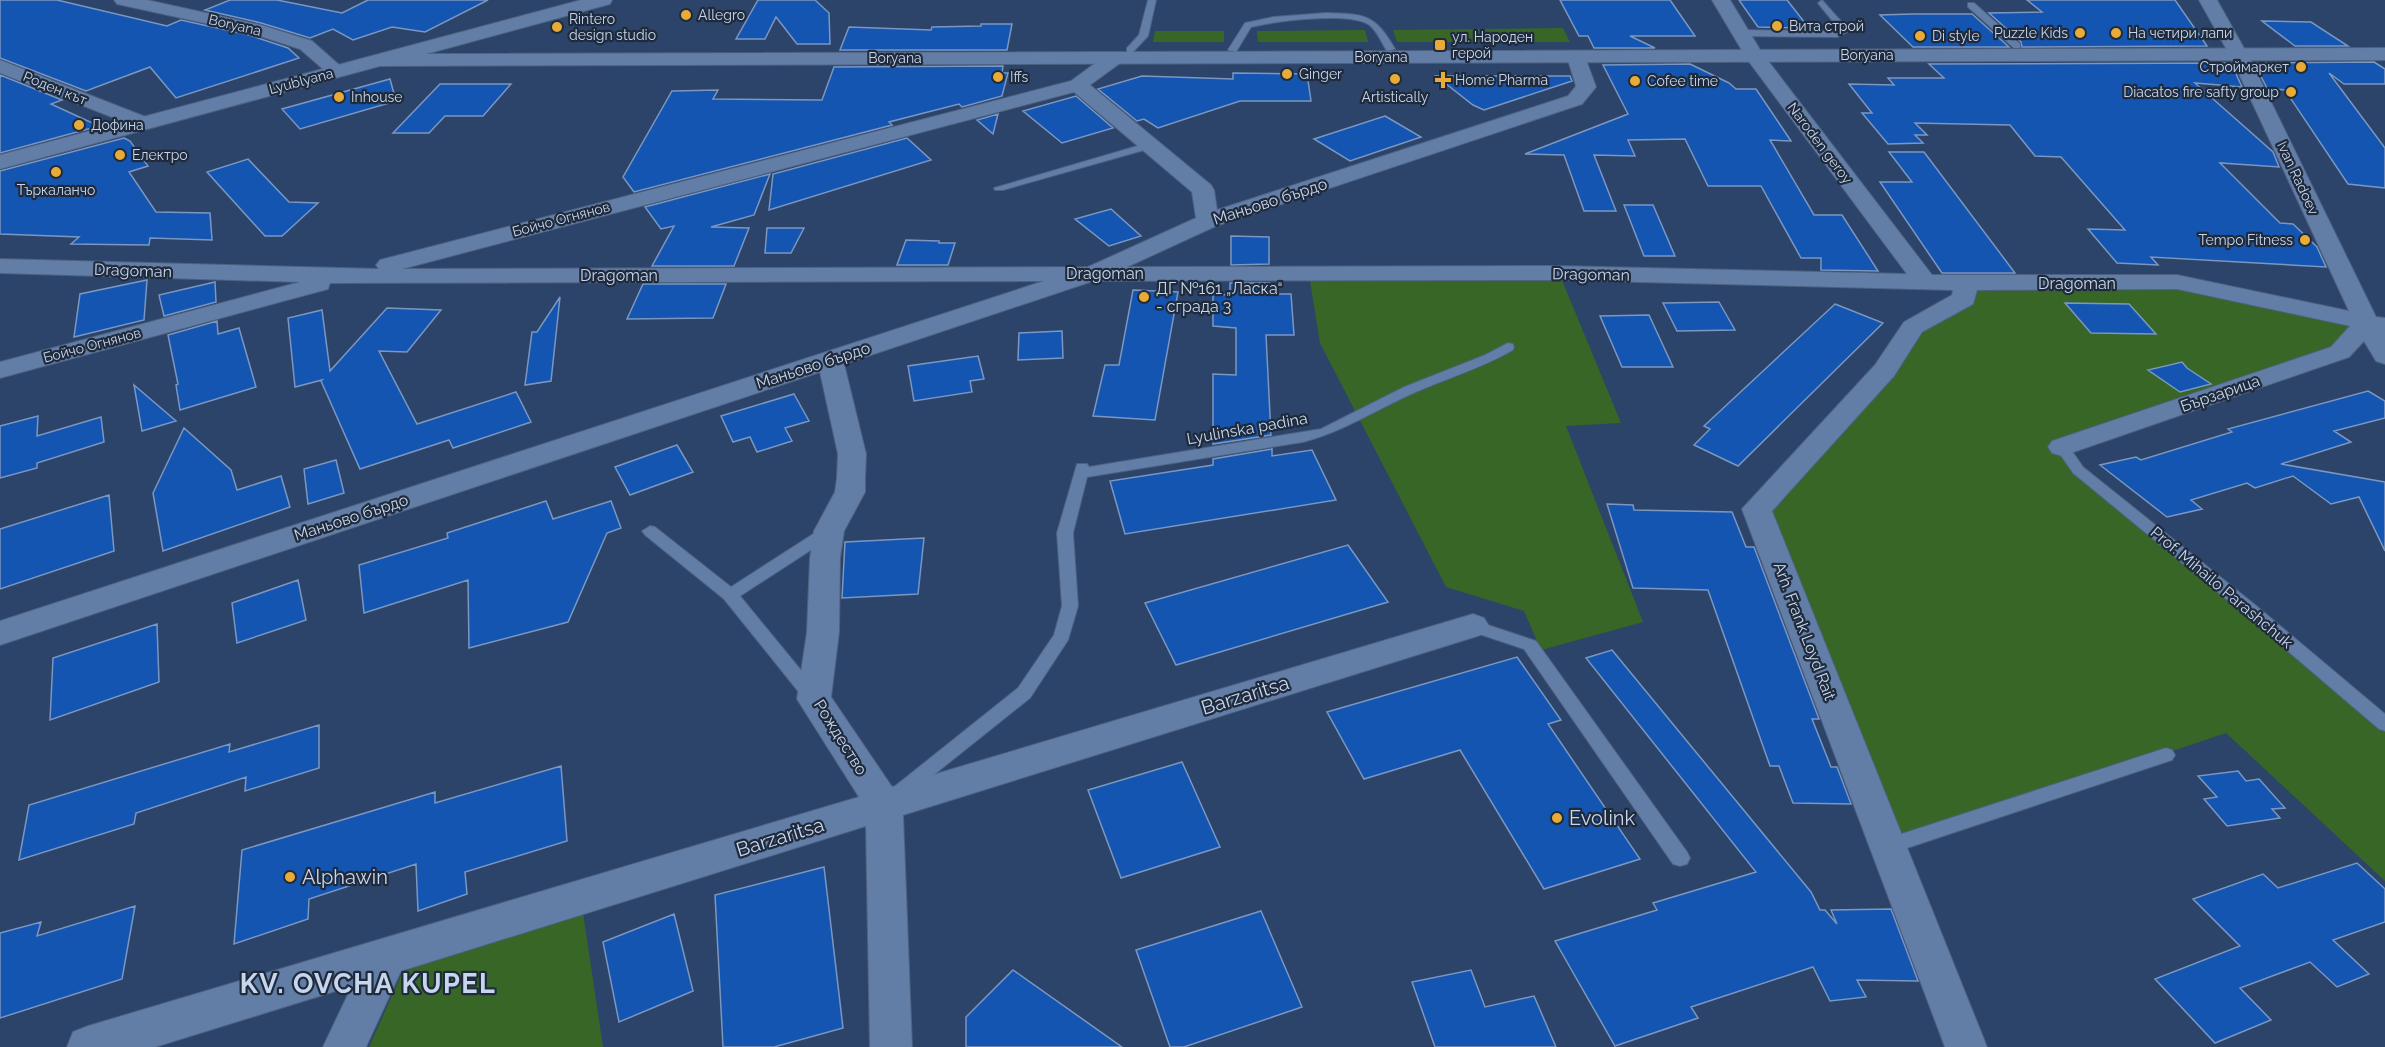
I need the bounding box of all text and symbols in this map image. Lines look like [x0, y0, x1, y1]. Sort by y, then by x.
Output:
place label: Allegro [698, 7, 745, 23]
marker: Allegro [679, 8, 693, 22]
street label: Boryana [207, 11, 263, 39]
place label: Rintero design studio [569, 11, 656, 43]
place label: Вита строй [1789, 18, 1864, 34]
marker: Вита строй [1770, 19, 1784, 33]
marker: Rintero design studio [550, 20, 564, 34]
place label: Puzzle Kids [1994, 25, 2068, 41]
place label: На четири лапи [2128, 25, 2232, 41]
marker: Puzzle Kids [2073, 26, 2087, 40]
marker: На четири лапи [2109, 26, 2123, 40]
place label: Di style [1932, 28, 1980, 44]
place label: ул. Народен герой [1452, 29, 1533, 61]
marker: Di style [1913, 29, 1927, 43]
marker: ул. Народен герой [1433, 38, 1447, 52]
street label: Boryana [1840, 47, 1894, 63]
street label: Boryana [1354, 49, 1408, 65]
street label: Boryana [868, 50, 922, 66]
place label: Строймаркет [2200, 59, 2289, 75]
marker: Строймаркет [2294, 60, 2308, 74]
street label: Lyublyana [267, 65, 335, 97]
place label: Ginger [1299, 66, 1342, 82]
marker: Ginger [1280, 67, 1294, 81]
street label: Роден кът [21, 68, 90, 108]
place label: Iffs [1010, 69, 1029, 85]
marker: Iffs [991, 70, 1005, 84]
marker: Artistically [1388, 72, 1402, 86]
place label: Home Pharma [1455, 72, 1548, 88]
marker: Home Pharma [1436, 73, 1450, 87]
place label: Cofee time [1647, 73, 1718, 89]
marker: Cofee time [1628, 74, 1642, 88]
place label: Diacatos fire safty group [2123, 84, 2279, 100]
marker: Diacatos fire safty group [2284, 85, 2298, 99]
place label: Inhouse [351, 89, 402, 105]
place label: Artistically [1362, 89, 1429, 105]
marker: Inhouse [332, 90, 346, 104]
street label: Naroden geroy [1784, 99, 1856, 187]
place label: Дофина [91, 117, 144, 133]
marker: Дофина [72, 118, 86, 132]
street label: Ivan Radoev [2274, 139, 2322, 218]
place label: Електро [132, 147, 188, 163]
marker: Електро [113, 148, 127, 162]
marker: Търкаланчо [49, 165, 63, 179]
street label: Маньово бърдо [1211, 174, 1330, 229]
place label: Търкаланчо [17, 182, 95, 198]
street label: Бойчо Огнянов [510, 198, 612, 240]
place label: Tempo Fitness [2199, 232, 2293, 248]
marker: Tempo Fitness [2298, 233, 2312, 247]
street label: Dragoman [94, 260, 172, 281]
street label: Dragoman [1066, 264, 1144, 283]
street label: Dragoman [1552, 264, 1630, 285]
street label: Dragoman [580, 266, 658, 285]
street label: Dragoman [2038, 274, 2116, 293]
place label: ДГ №161 „Ласка“ - сграда 3 [1156, 279, 1282, 316]
marker: ДГ №161 „Ласка“ - сграда 3 [1137, 290, 1151, 304]
street label: Бойчо Огнянов [41, 324, 143, 366]
street label: Маньово бърдо [754, 338, 873, 393]
street label: Бързарица [2178, 371, 2262, 416]
street label: Lyulinska padina [1185, 409, 1309, 448]
street label: Маньово бърдо [292, 490, 411, 545]
street label: Prof. Mihailo Parashchuk [2147, 522, 2297, 653]
street label: Arh. Frank Loyd Rait [1769, 559, 1840, 704]
street label: Barzaritsa [1198, 670, 1292, 720]
street label: Рождество [810, 696, 871, 778]
place label: Evolink [1569, 806, 1635, 830]
marker: Evolink [1550, 811, 1564, 825]
street label: Barzaritsa [733, 812, 827, 862]
place label: Alphawin [302, 865, 388, 889]
marker: Alphawin [283, 870, 297, 884]
district label: KV. OVCHA KUPEL [240, 968, 496, 999]

